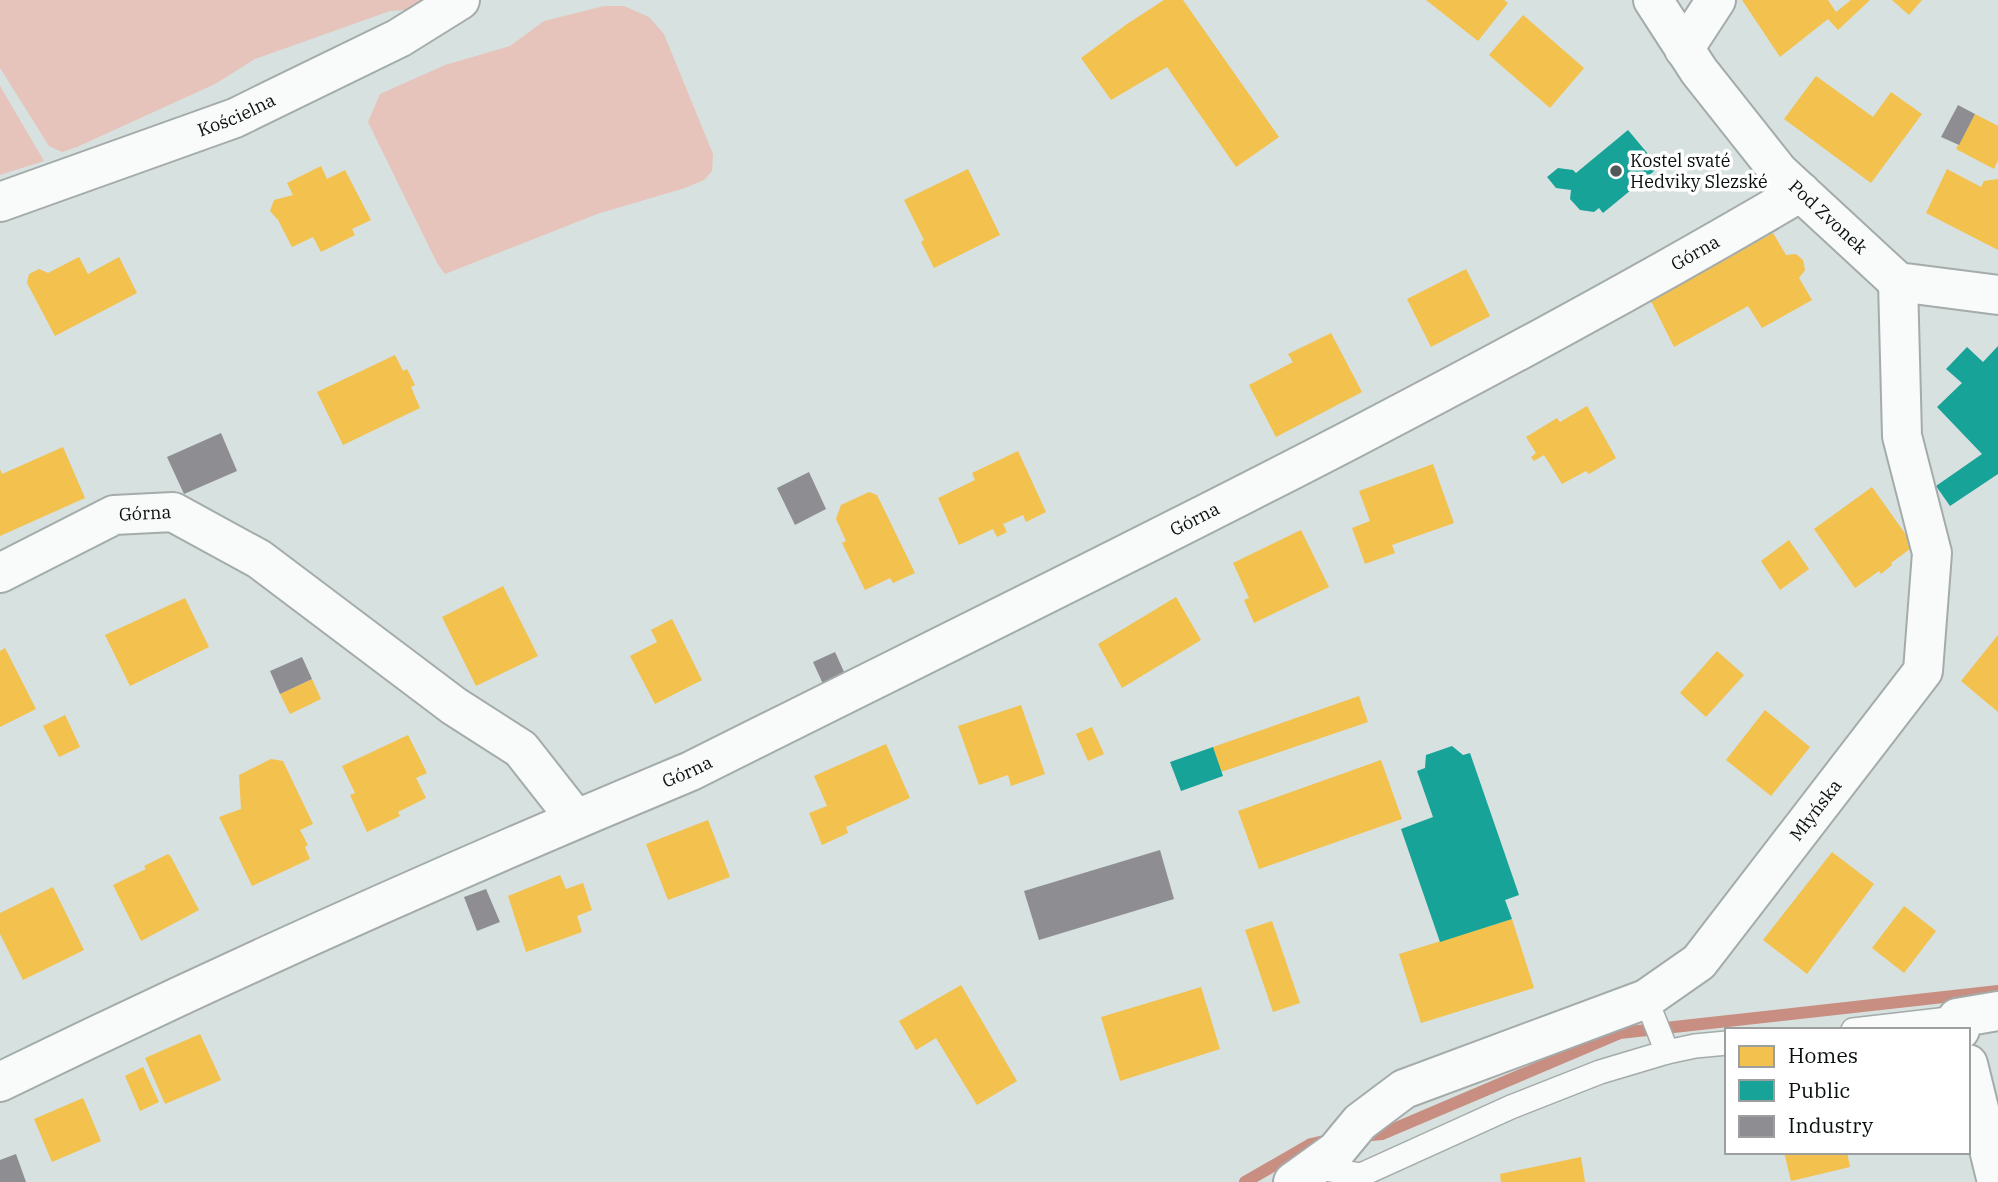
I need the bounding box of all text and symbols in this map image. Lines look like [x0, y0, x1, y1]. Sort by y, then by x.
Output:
street label: Kościelna [194, 88, 279, 141]
place label: Kostel svaté Hedviky Slezské [1630, 149, 1768, 193]
marker: Kostel svaté Hedviky Slezské [1608, 163, 1624, 179]
street label: Pod Zvonek [1784, 175, 1873, 259]
street label: Górna [1667, 230, 1724, 276]
street label: Górna [1166, 497, 1223, 541]
street label: Górna [118, 500, 172, 526]
street label: Górna [659, 750, 716, 793]
street label: Młyńska [1784, 774, 1846, 845]
legend [1725, 1028, 1970, 1154]
text: Homes [1788, 1041, 1858, 1069]
text: Public [1788, 1076, 1850, 1104]
text: Industry [1788, 1111, 1874, 1139]

